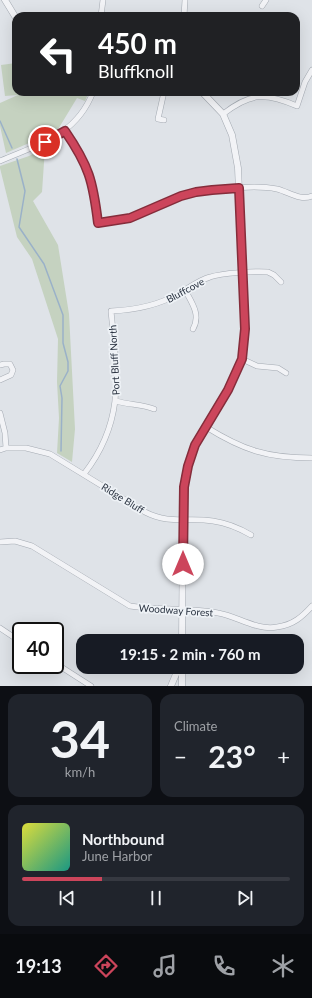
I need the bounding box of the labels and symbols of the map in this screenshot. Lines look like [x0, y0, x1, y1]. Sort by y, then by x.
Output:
pin [28, 125, 62, 159]
street label: Bluffcove [164, 275, 206, 305]
street label: Port Bluff North [106, 324, 122, 396]
street label: Ridge Bluff [99, 480, 147, 516]
position arrow [162, 543, 204, 585]
street label: Woodway Forest [138, 601, 214, 619]
speed limit sign: 40 [12, 622, 64, 674]

